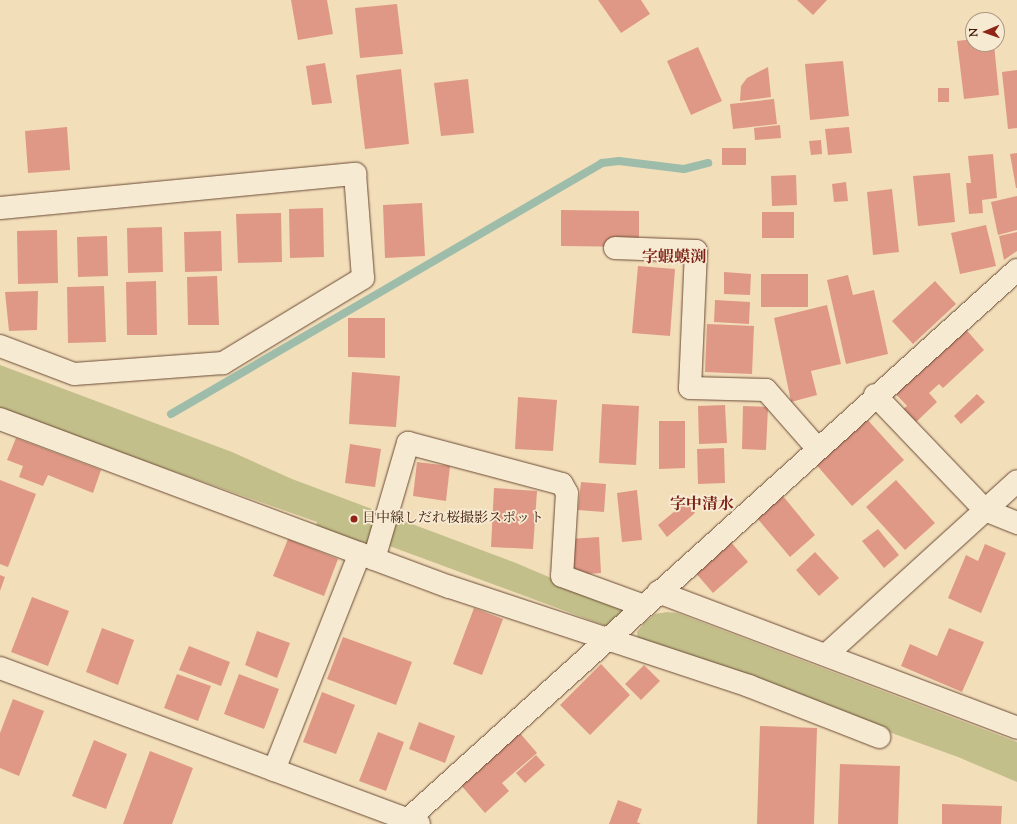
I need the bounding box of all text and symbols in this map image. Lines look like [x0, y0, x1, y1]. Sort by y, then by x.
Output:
north arrow [965, 12, 1005, 52]
text: N [966, 28, 982, 37]
district label: 字蝦蟆渕 [642, 249, 706, 269]
district label: 字中清水 [670, 496, 734, 516]
place label: 日中線しだれ桜撮影スポット [362, 511, 544, 527]
marker: 日中線しだれ桜撮影スポット [349, 514, 359, 524]

